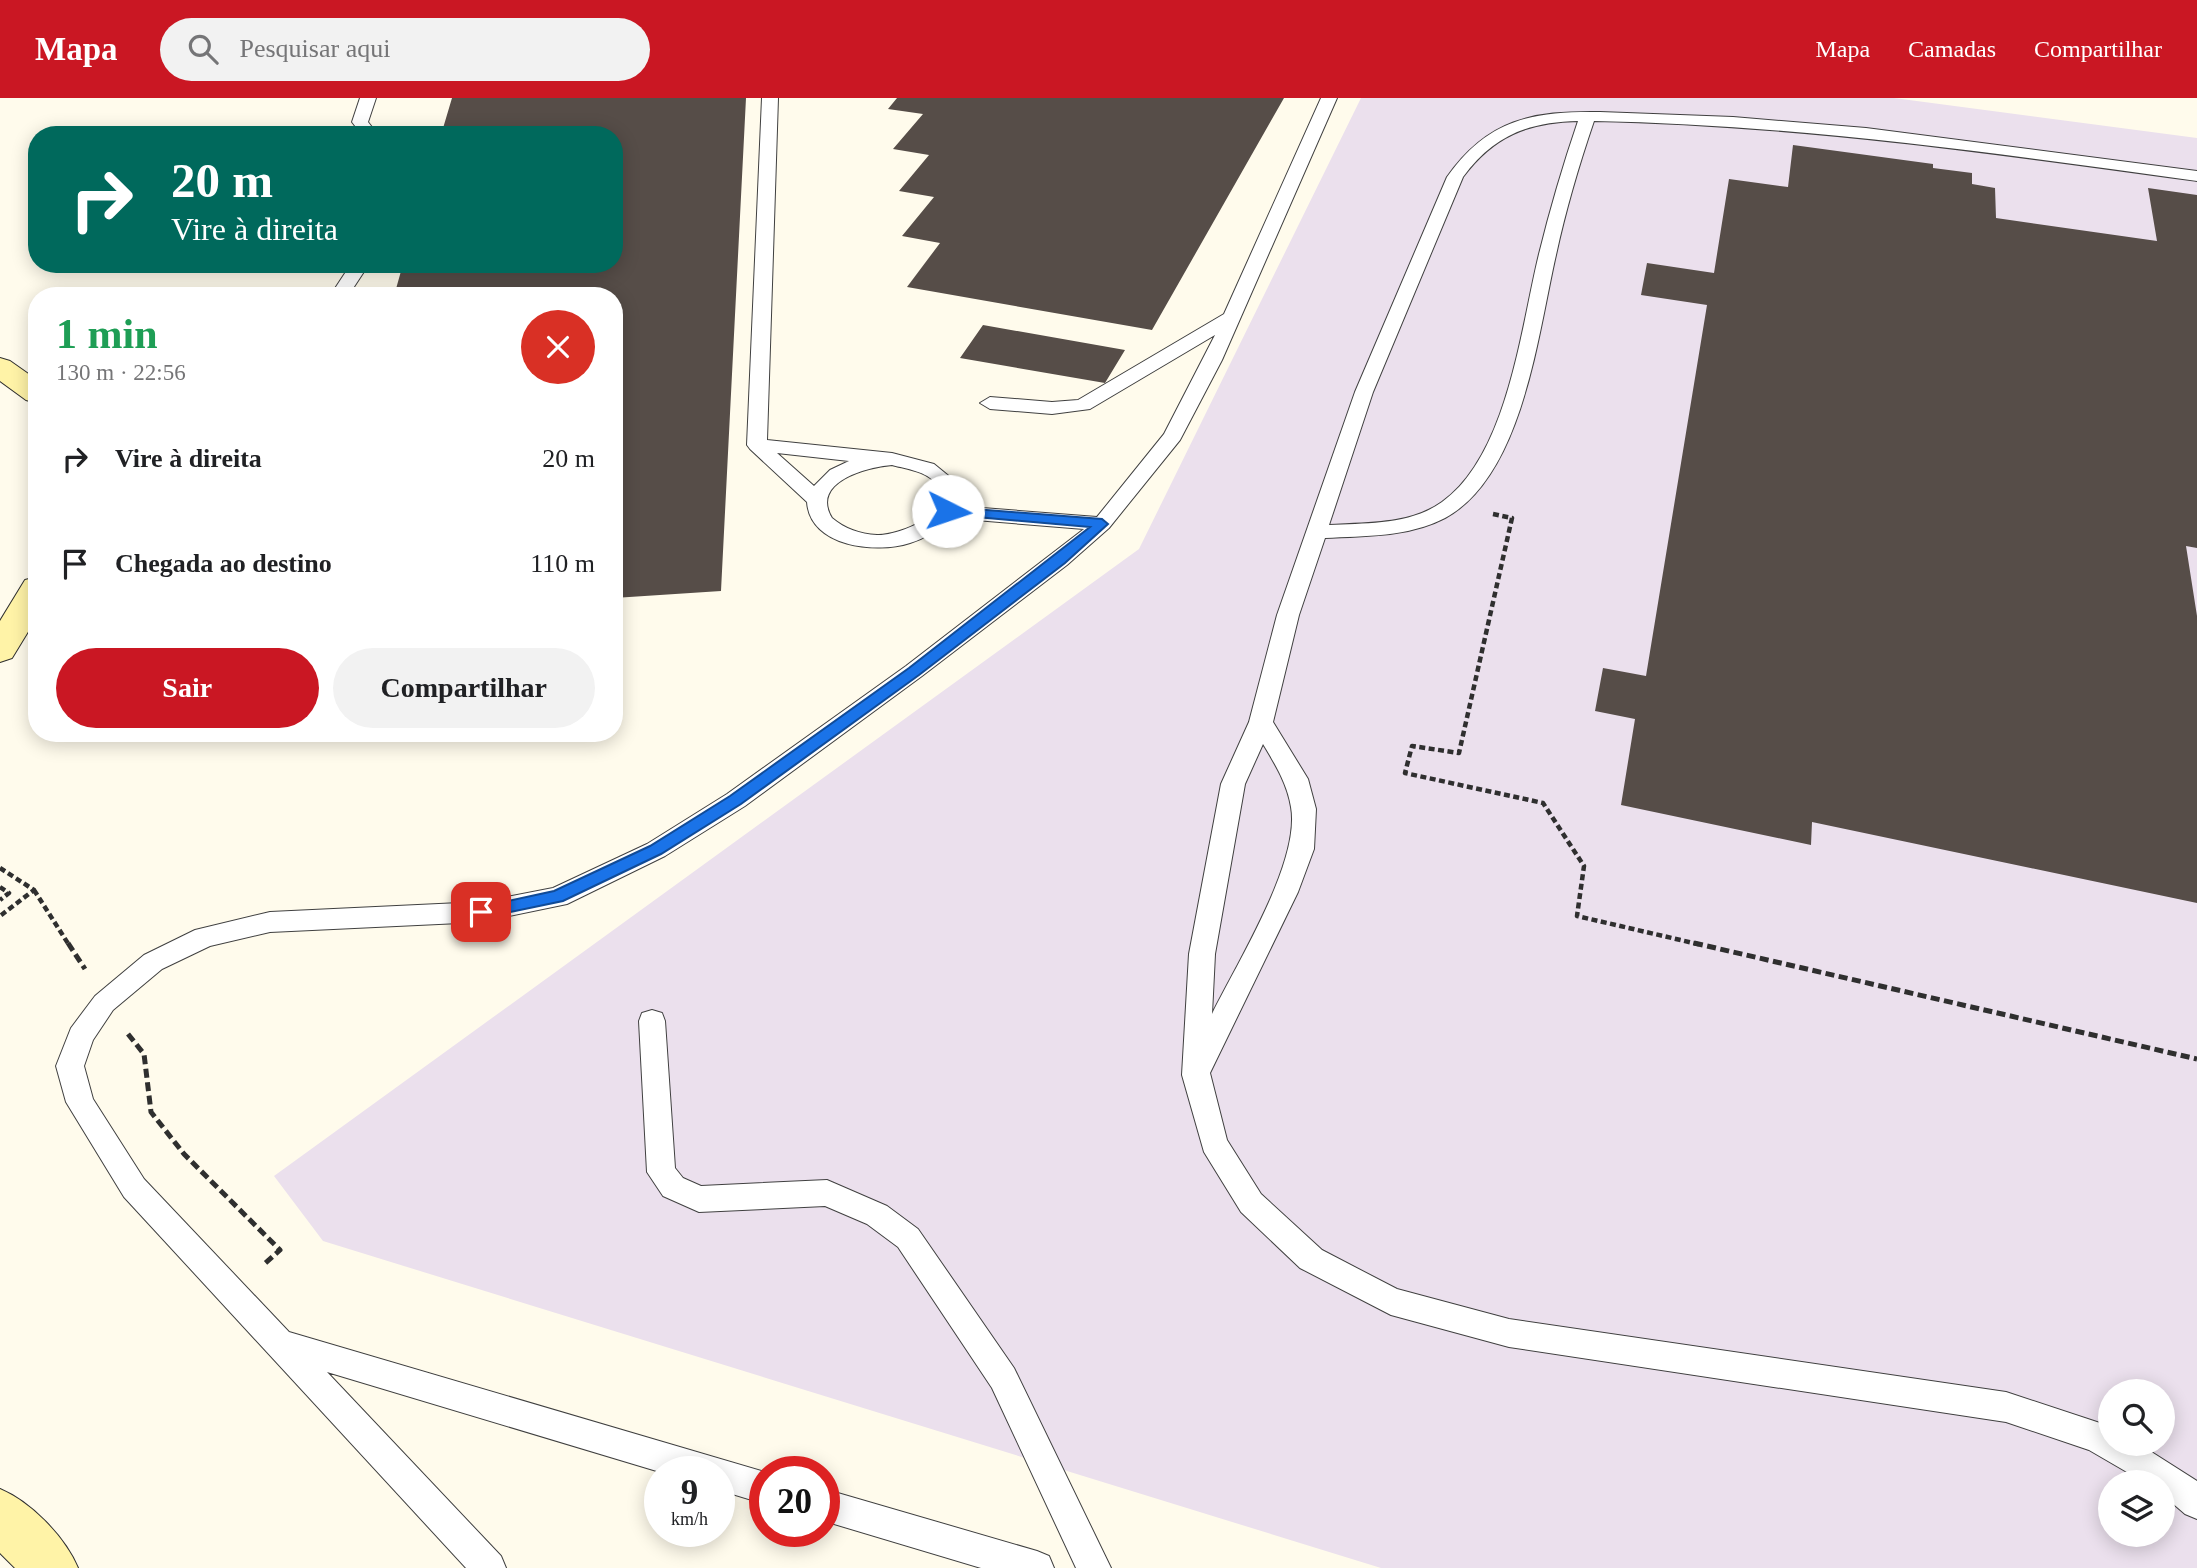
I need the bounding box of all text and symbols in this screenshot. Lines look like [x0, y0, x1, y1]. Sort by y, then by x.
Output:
search box [160, 18, 650, 81]
icon: search [184, 30, 222, 68]
text: Mapa [35, 31, 118, 67]
text: Pesquisar aqui [240, 34, 390, 63]
text: Mapa [1815, 36, 1870, 62]
text: Camadas [1908, 36, 1996, 62]
text: Compartilhar [2034, 36, 2162, 62]
text: 20 m [171, 153, 273, 208]
icon: right [56, 154, 147, 245]
text: Vire à direita [171, 211, 338, 247]
button: close [521, 310, 595, 384]
text: 1 min [56, 311, 158, 357]
text: 130 m · 22:56 [56, 360, 186, 385]
icon: right [56, 440, 94, 478]
text: Vire à direita [115, 444, 262, 473]
text: 20 m [542, 444, 595, 473]
position arrow [911, 474, 985, 548]
icon: arrive [56, 545, 94, 583]
text: Chegada ao destino [115, 549, 332, 578]
text: 110 m [530, 549, 595, 578]
button: Sair [56, 648, 319, 728]
button: Compartilhar [333, 648, 595, 728]
pin [451, 882, 511, 942]
icon: arrive [462, 893, 500, 931]
map controls [2098, 1379, 2175, 1547]
button: search [2098, 1379, 2175, 1456]
speed limit sign: 20 [749, 1456, 840, 1547]
button: layers [2098, 1470, 2175, 1547]
text: 9 [681, 1473, 698, 1512]
text: km/h [671, 1509, 708, 1529]

